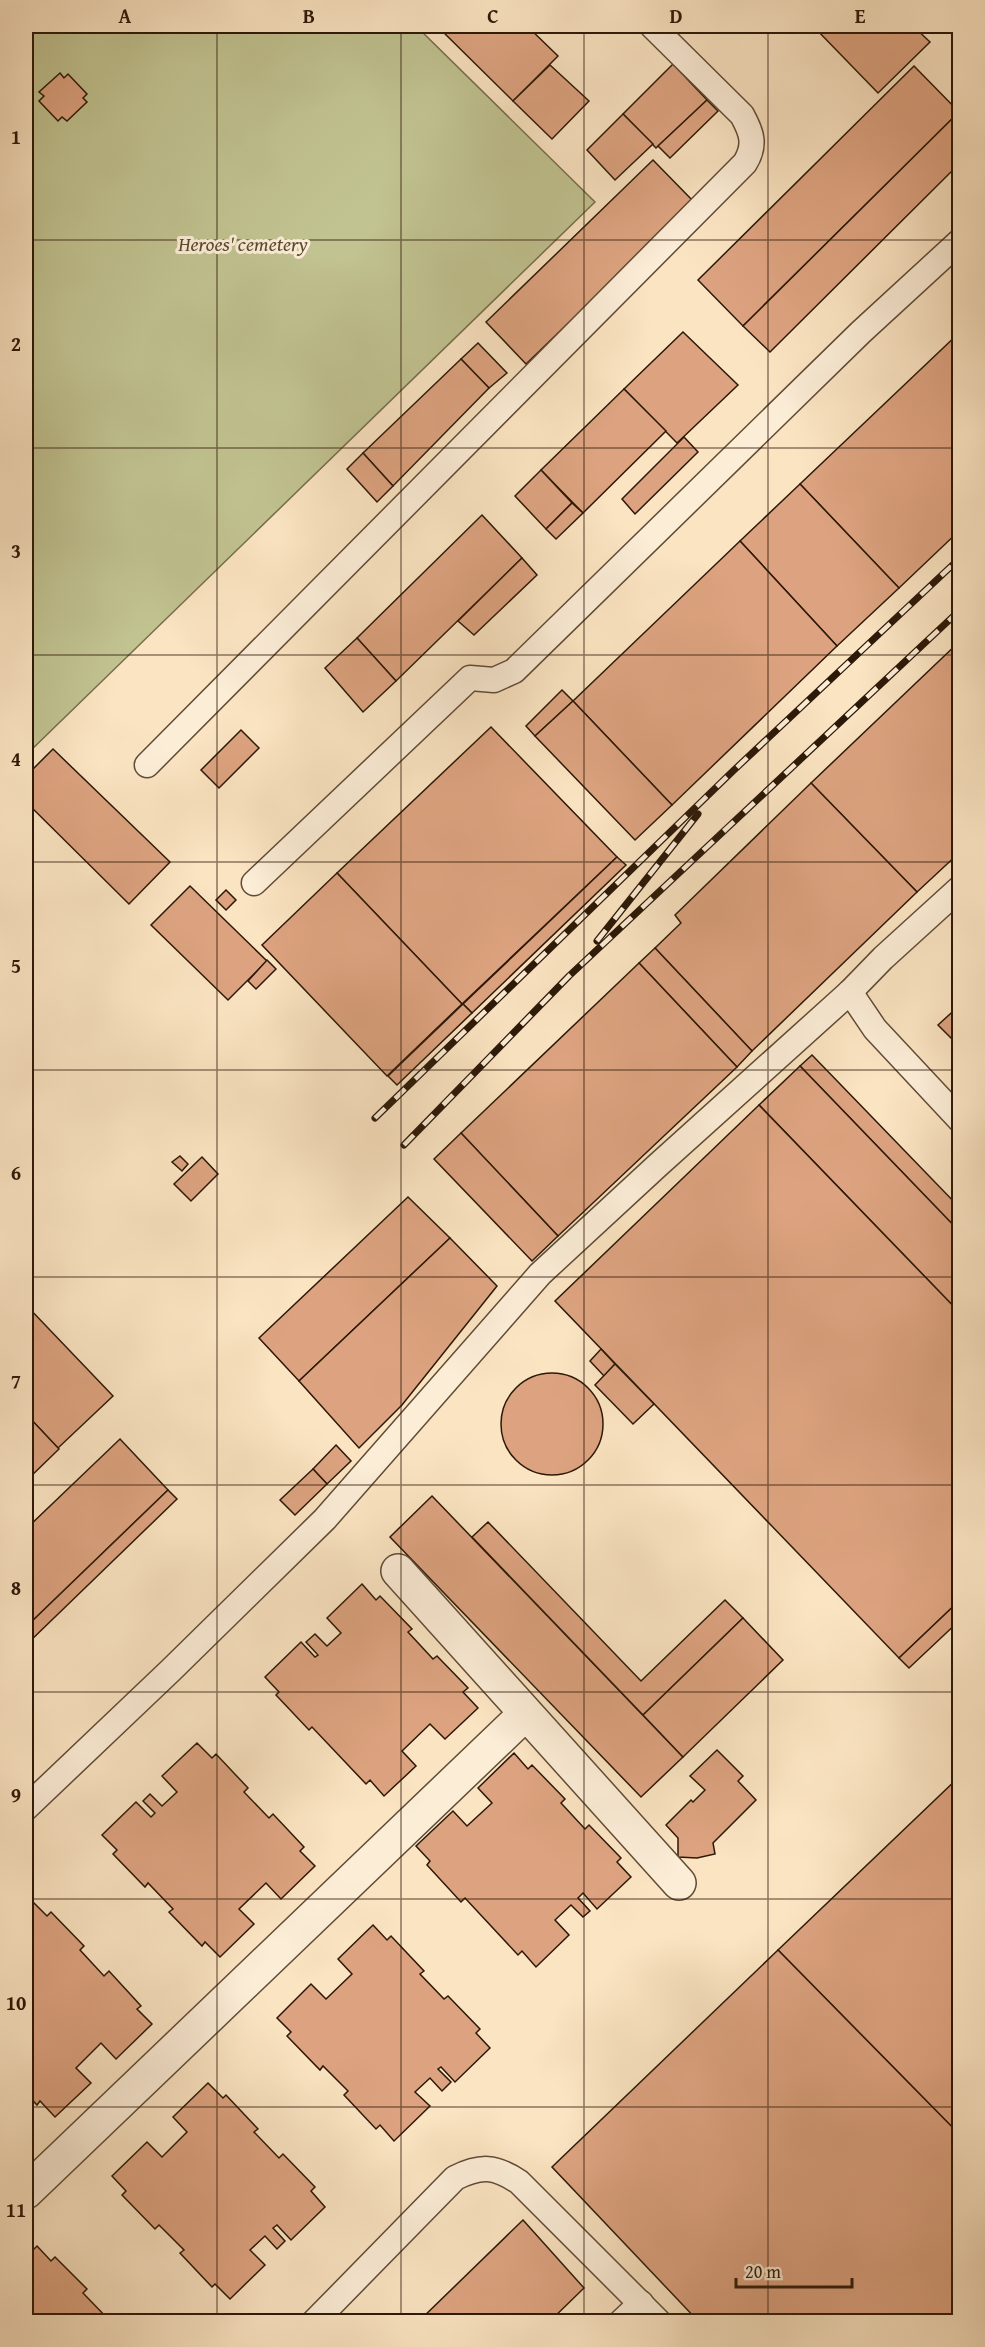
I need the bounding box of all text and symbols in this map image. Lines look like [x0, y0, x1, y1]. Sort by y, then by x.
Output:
text: A [119, 1, 132, 30]
text: B [303, 1, 315, 30]
text: C [487, 1, 499, 30]
text: D [669, 1, 683, 30]
text: E [855, 1, 866, 30]
text: 1 [11, 122, 21, 151]
park label: Heroes' cemetery [177, 229, 308, 258]
text: 2 [11, 329, 21, 358]
text: 3 [11, 536, 21, 565]
text: 4 [11, 744, 21, 773]
text: 5 [11, 951, 21, 980]
text: 6 [11, 1158, 21, 1187]
text: 7 [11, 1366, 21, 1395]
text: 8 [11, 1573, 21, 1602]
text: 9 [11, 1780, 21, 1809]
text: 10 [6, 1988, 26, 2017]
text: 11 [6, 2195, 26, 2224]
scale bar [736, 2251, 852, 2289]
text: 20 m [745, 2258, 781, 2285]

